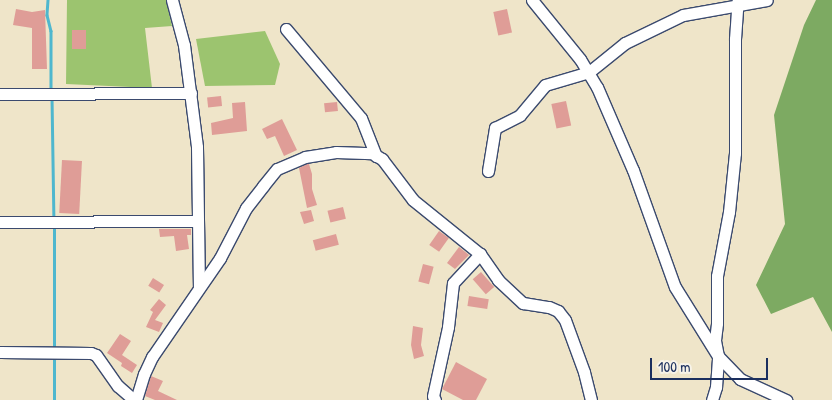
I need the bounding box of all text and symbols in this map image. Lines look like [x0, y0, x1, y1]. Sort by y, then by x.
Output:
scale bar [652, 348, 770, 380]
text: 100 m [658, 356, 691, 377]

